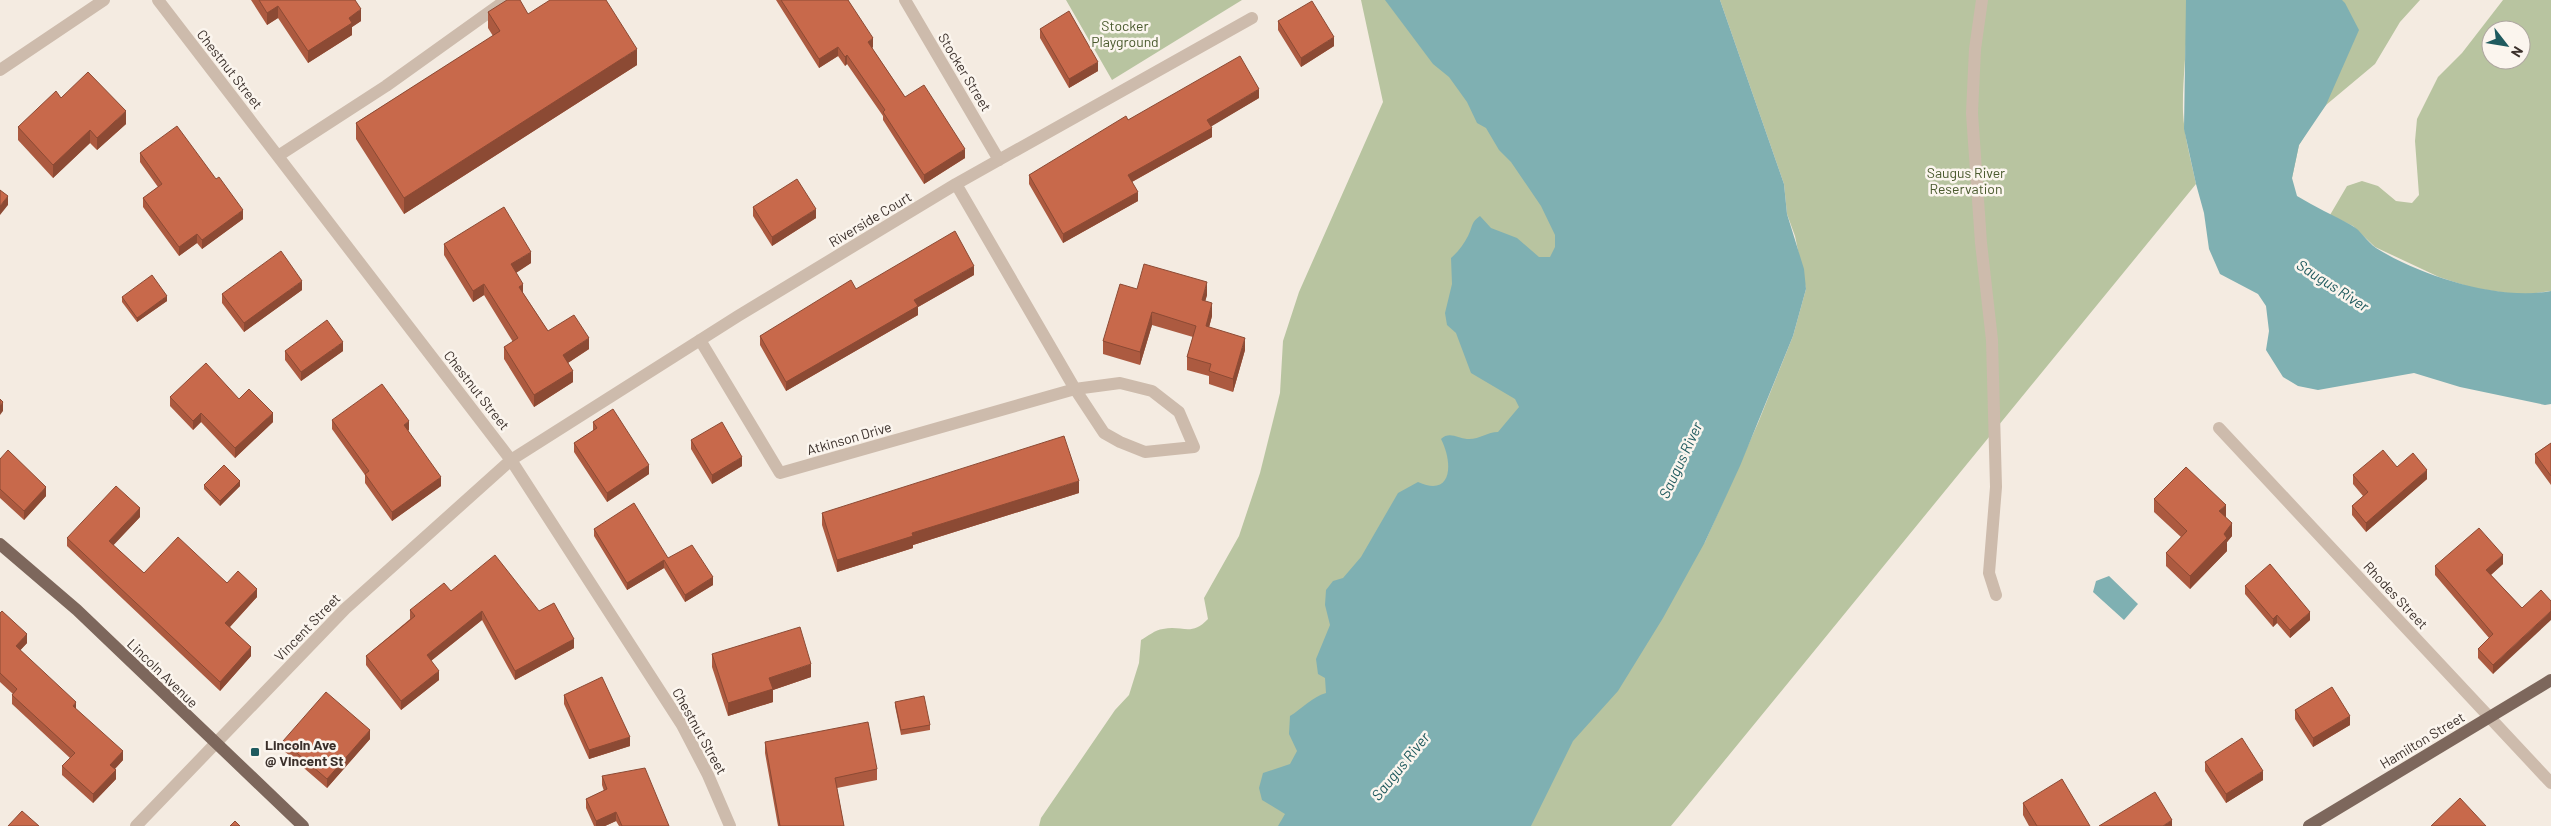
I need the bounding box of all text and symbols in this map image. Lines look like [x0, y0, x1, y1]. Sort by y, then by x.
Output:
park label: Stocker Playground [1091, 17, 1159, 50]
north arrow [2481, 20, 2531, 70]
street label: Chestnut Street [194, 26, 266, 112]
street label: Stocker Street [935, 30, 995, 114]
text: N [2508, 44, 2527, 60]
park label: Saugus River Reservation [1927, 164, 2005, 197]
street label: Riverside Court [826, 188, 914, 250]
water label: Saugus River [2294, 255, 2373, 315]
street label: Chestnut Street [441, 347, 513, 433]
street label: Atkinson Drive [805, 418, 893, 458]
water label: Saugus River [1654, 418, 1706, 501]
street label: Rhodes Street [2360, 558, 2432, 632]
street label: Vincent Street [270, 590, 344, 664]
street label: Lincoln Avenue [124, 635, 202, 711]
street label: Chestnut Street [669, 685, 731, 777]
street label: Hamilton Street [2377, 708, 2467, 772]
water label: Saugus River [1367, 728, 1433, 804]
place label: Lincoln Ave @ Vincent St [265, 736, 344, 769]
marker: Lincoln Ave @ Vincent St [249, 746, 261, 758]

